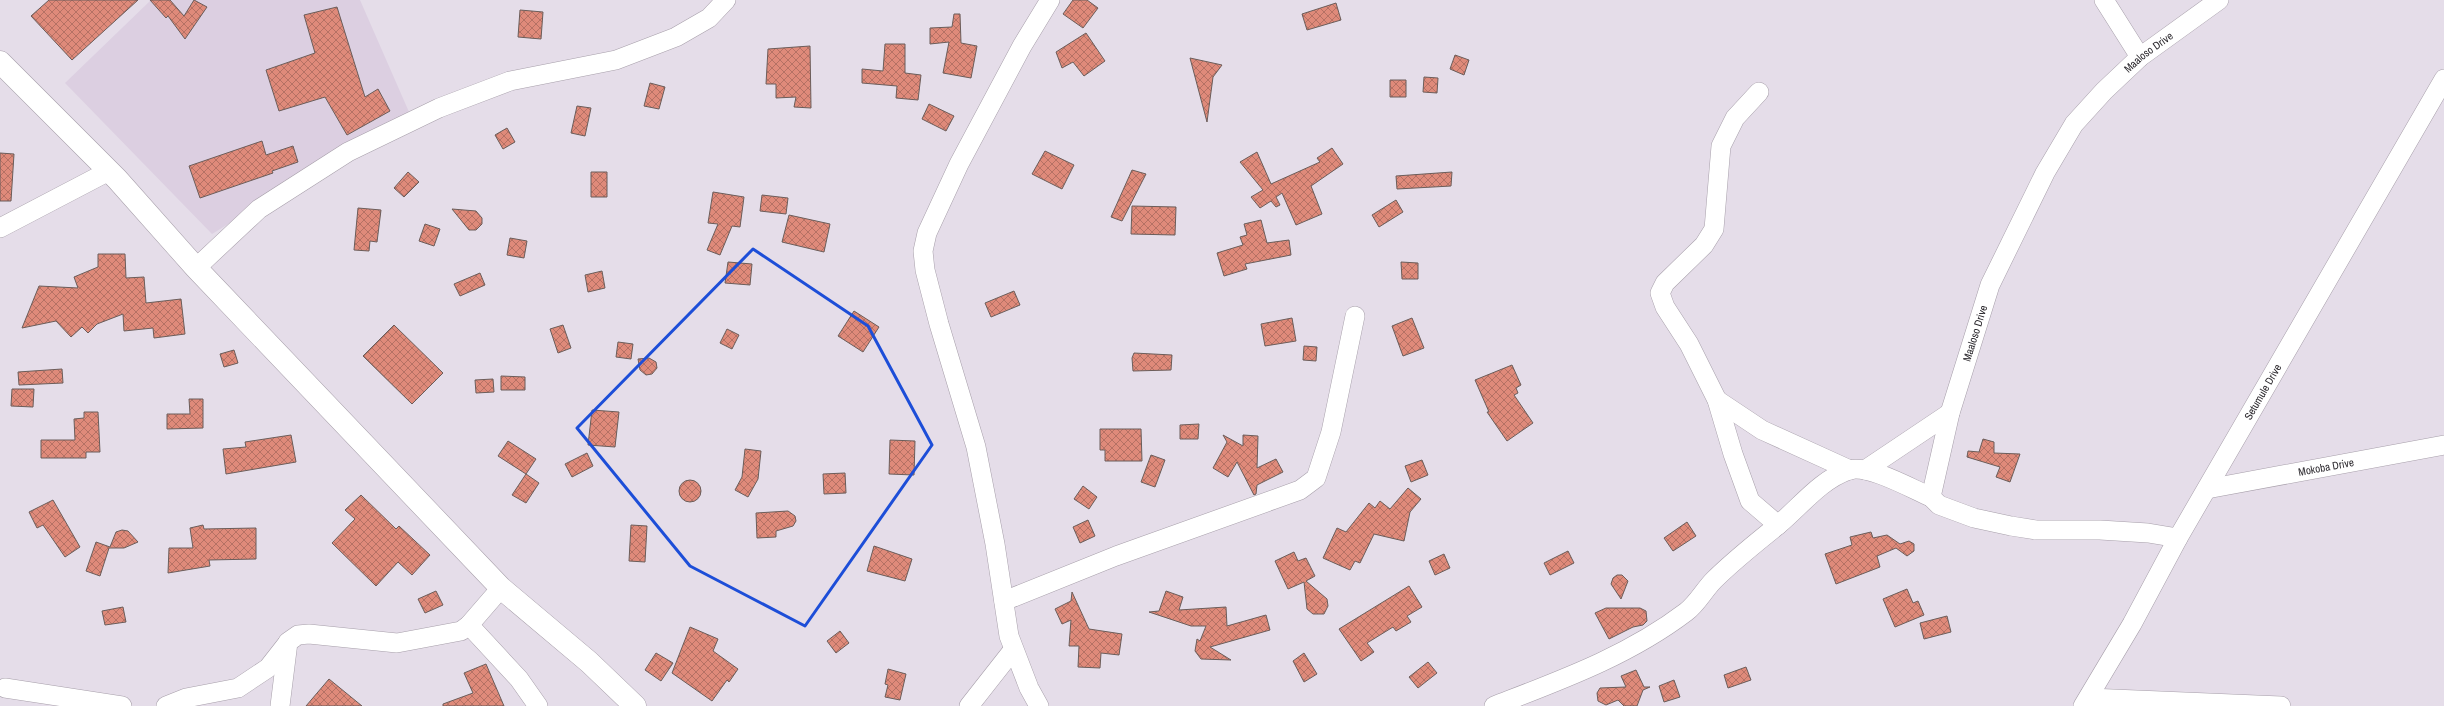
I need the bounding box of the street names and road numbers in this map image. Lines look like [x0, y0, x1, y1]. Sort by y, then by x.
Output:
street label: Maaloso Drive [2121, 29, 2176, 75]
street label: Maaloso Drive [1960, 303, 1990, 363]
street label: Setumule Drive [2241, 361, 2284, 422]
street label: Mokoba Drive [2297, 455, 2355, 479]

